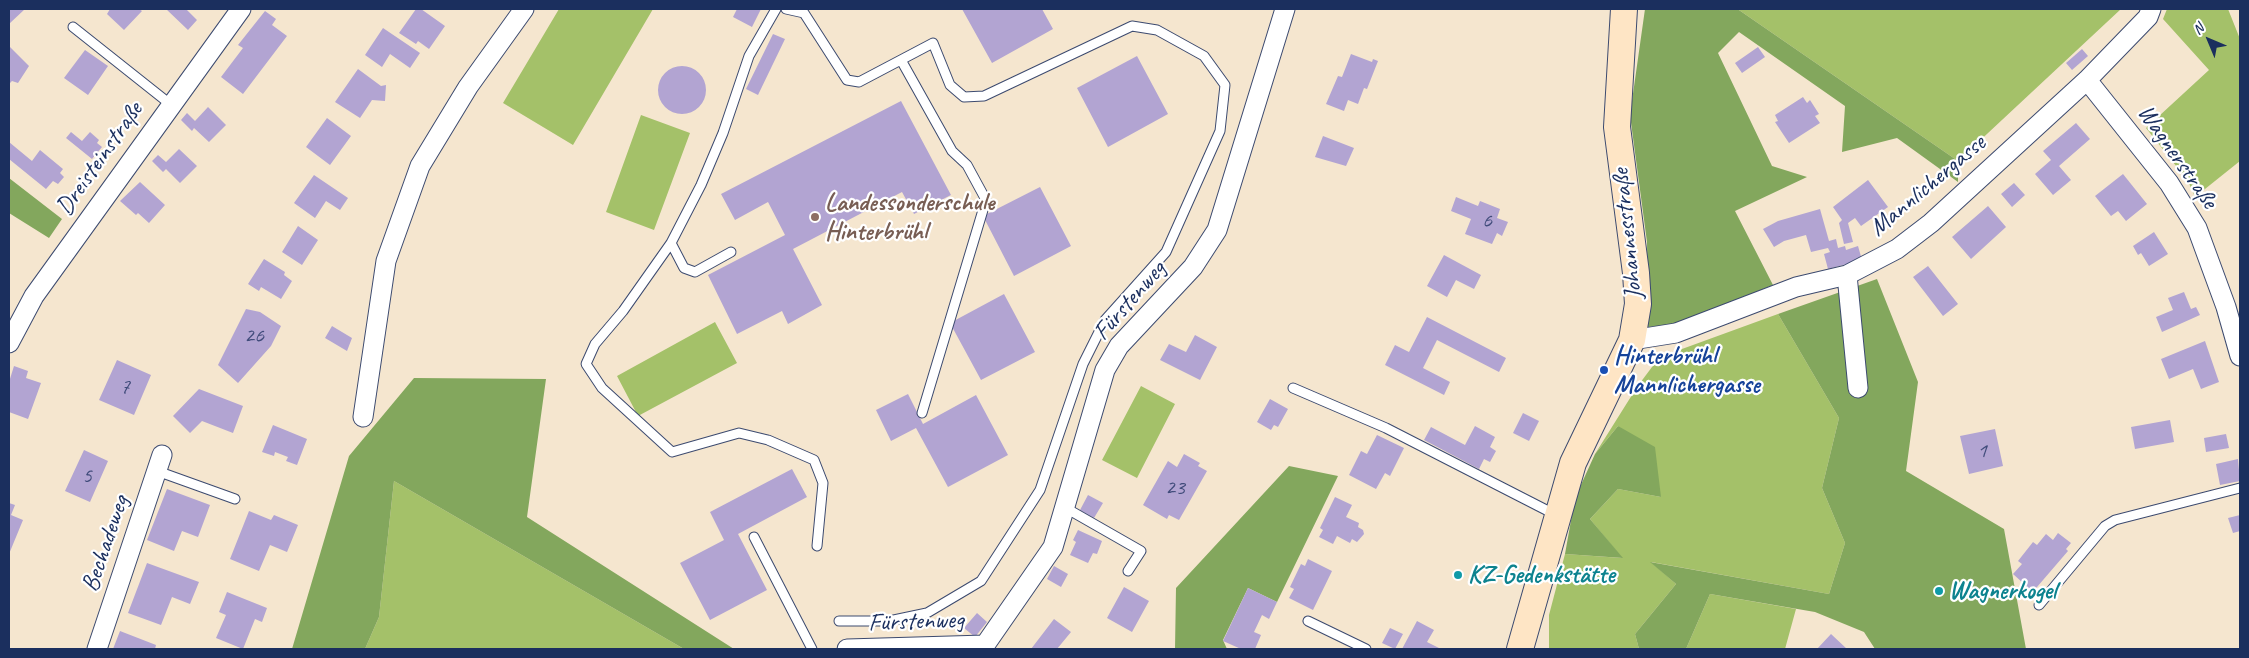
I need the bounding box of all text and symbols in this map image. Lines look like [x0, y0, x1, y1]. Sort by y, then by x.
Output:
north arrow [2184, 15, 2234, 65]
text: N [2189, 20, 2207, 38]
street label: Dreisteinstraße [50, 97, 150, 221]
street label: Wagnerstraße [2130, 99, 2224, 215]
street label: Mannlichergasse [1864, 129, 1992, 243]
street label: Johannesstraße [1606, 167, 1650, 301]
place label: Landessonderschule Hinterbrühl [825, 188, 994, 247]
house number: 6 [1482, 208, 1492, 234]
marker: Landessonderschule Hinterbrühl [809, 211, 821, 223]
street label: Fürstenweg [1087, 255, 1173, 347]
house number: 26 [244, 323, 264, 349]
place label: Hinterbrühl Mannlichergasse [1614, 341, 1760, 400]
marker: Hinterbrühl Mannlichergasse [1598, 364, 1610, 376]
house number: 7 [120, 374, 130, 400]
house number: 1 [1977, 438, 1987, 464]
house number: 5 [82, 463, 92, 489]
house number: 23 [1165, 475, 1185, 501]
street label: Bechadeweg [76, 492, 136, 596]
place label: KZ-Gedenkstätte [1468, 560, 1615, 590]
marker: KZ-Gedenkstätte [1452, 569, 1464, 581]
place label: Wagnerkogel [1949, 576, 2056, 606]
marker: Wagnerkogel [1933, 585, 1945, 597]
street label: Fürstenweg [868, 605, 964, 639]

